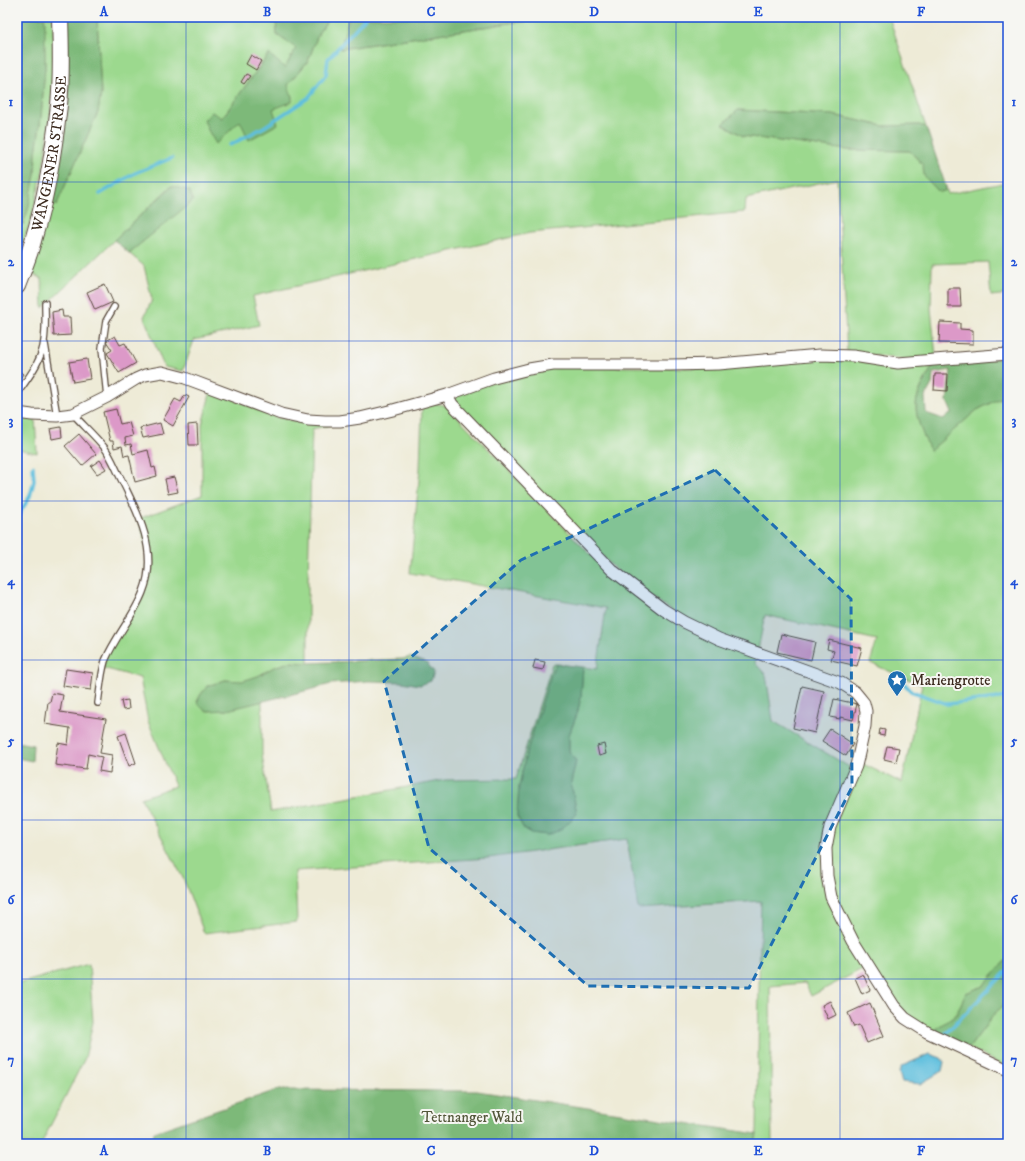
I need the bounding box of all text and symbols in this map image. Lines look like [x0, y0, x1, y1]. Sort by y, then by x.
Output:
text: A [99, 4, 109, 20]
text: B [263, 4, 271, 20]
text: C [427, 4, 436, 20]
text: D [589, 4, 599, 20]
text: E [753, 4, 763, 20]
text: F [917, 4, 926, 20]
street label: WANGENER STRASSE [26, 75, 70, 234]
text: 1 [9, 94, 14, 110]
text: 1 [1012, 94, 1017, 110]
text: 2 [8, 254, 15, 270]
text: 2 [1011, 254, 1018, 270]
text: 3 [9, 413, 14, 429]
text: 3 [1012, 413, 1017, 429]
text: 4 [6, 573, 15, 590]
text: 4 [1009, 573, 1018, 590]
place icon: Mariengrotte [886, 669, 908, 697]
place label: Mariengrotte [911, 671, 991, 690]
text: 5 [7, 733, 15, 749]
text: 5 [1010, 733, 1018, 749]
text: 6 [8, 892, 16, 908]
text: 6 [1011, 892, 1019, 908]
text: 7 [8, 1052, 15, 1068]
text: 7 [1011, 1052, 1018, 1068]
park label: Tettnanger Wald [421, 1108, 523, 1127]
text: A [99, 1143, 109, 1159]
text: B [263, 1143, 271, 1159]
text: C [427, 1143, 436, 1159]
text: D [589, 1143, 599, 1159]
text: E [753, 1143, 763, 1159]
text: F [917, 1143, 926, 1159]

